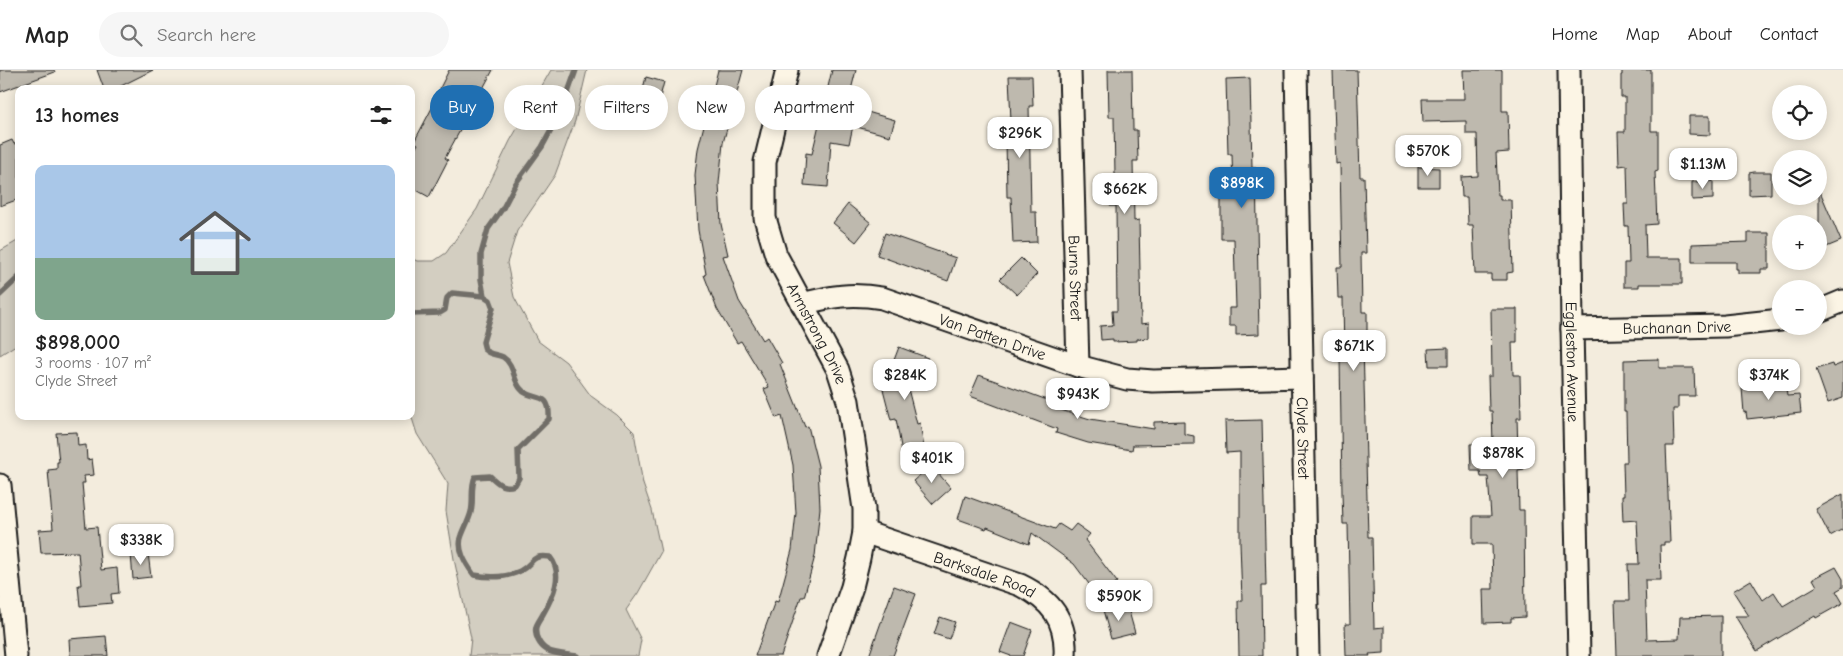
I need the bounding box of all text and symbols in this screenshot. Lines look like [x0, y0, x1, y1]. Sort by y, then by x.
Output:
search box [99, 12, 449, 57]
text: Map [25, 21, 69, 49]
icon: search [117, 21, 145, 49]
text: Search here [157, 24, 256, 46]
text: Home [1551, 24, 1598, 45]
text: Map [1626, 24, 1660, 45]
text: About [1688, 24, 1732, 45]
text: Contact [1760, 24, 1818, 45]
chip: Buy [430, 85, 494, 130]
chip: Rent [504, 85, 575, 130]
chip: Filters [585, 85, 668, 130]
chip: New [678, 85, 745, 130]
chip: Apartment [755, 85, 872, 130]
map controls [1772, 85, 1827, 335]
button: locate [1772, 85, 1827, 140]
icon: filters [367, 101, 395, 129]
text: 13 homes [35, 103, 119, 127]
pin: $296K [985, 116, 1055, 159]
text: $296K [998, 124, 1042, 142]
pin: $570K [1393, 134, 1463, 177]
text: $570K [1406, 142, 1450, 160]
pin: $1.13M [1662, 148, 1744, 190]
button: layers [1772, 150, 1827, 205]
text: $1.13M [1680, 155, 1726, 173]
pin: $898K [1207, 166, 1277, 209]
pin: $662K [1090, 172, 1160, 215]
text: $898K [1220, 174, 1264, 192]
text: $662K [1103, 180, 1147, 198]
icon: home [170, 198, 260, 288]
button: + [1772, 215, 1827, 270]
street label: Burns Street [1064, 235, 1085, 321]
street label: Armstrong Drive [783, 280, 850, 386]
button: − [1772, 280, 1827, 335]
street label: Eggleston Avenue [1562, 302, 1582, 422]
street label: Van Patten Drive [936, 310, 1048, 364]
street label: Buchanan Drive [1623, 317, 1732, 338]
text: $898,000 [35, 330, 120, 354]
pin: $671K [1319, 330, 1389, 372]
text: $671K [1334, 337, 1374, 355]
text: 3 rooms · 107 m² [35, 354, 151, 372]
pin: $284K [870, 358, 940, 401]
pin: $374K [1734, 358, 1804, 401]
text: $284K [884, 366, 926, 384]
text: $374K [1749, 366, 1789, 384]
text: Clyde Street [35, 372, 117, 390]
pin: $943K [1043, 378, 1113, 420]
text: $943K [1057, 385, 1099, 403]
street label: Clyde Street [1293, 397, 1312, 480]
pin: $878K [1468, 436, 1538, 479]
pin: $401K [897, 442, 967, 484]
text: $878K [1482, 444, 1524, 462]
text: $401K [911, 449, 953, 467]
pin: $338K [106, 524, 176, 566]
text: $338K [120, 531, 162, 549]
street label: Barksdale Road [931, 548, 1039, 602]
pin: $590K [1084, 580, 1154, 622]
text: $590K [1097, 587, 1141, 605]

